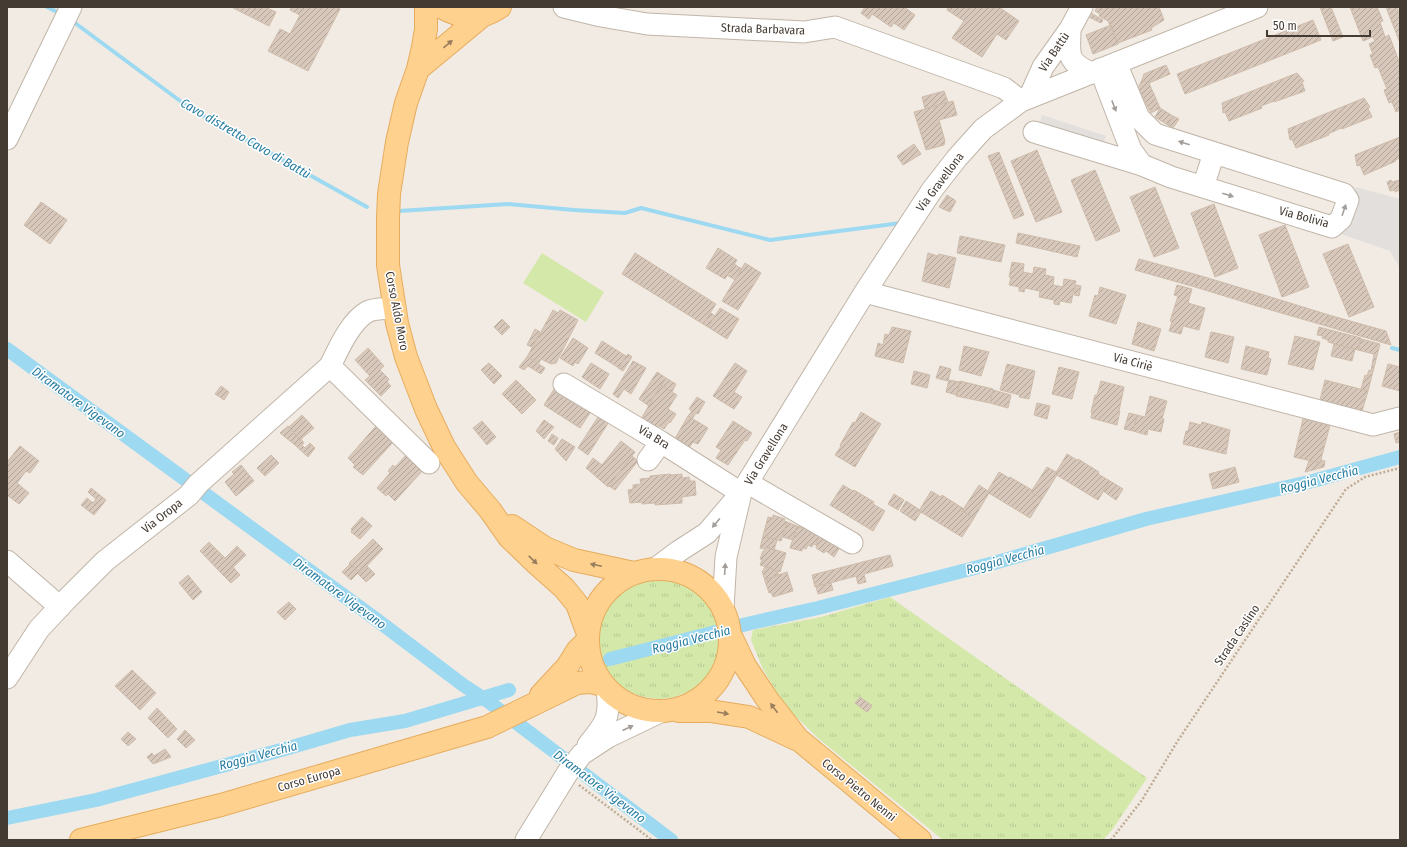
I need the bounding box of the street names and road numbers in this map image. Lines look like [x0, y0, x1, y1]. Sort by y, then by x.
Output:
street label: Strada Barbavara [721, 21, 805, 37]
street label: Via Battù [1036, 30, 1072, 74]
street label: Via Gravellona [913, 150, 967, 214]
street label: Via Bolivia [1277, 204, 1331, 230]
street label: Corso Aldo Moro [382, 270, 412, 352]
street label: Via Ciriè [1112, 350, 1154, 374]
street label: Via Gravellona [741, 420, 791, 487]
street label: Via Bra [636, 422, 672, 452]
street label: Via Oropa [139, 496, 185, 536]
street label: Strada Caslino [1212, 602, 1262, 668]
street label: Corso Pietro Nenni [819, 756, 899, 824]
street label: Corso Europa [276, 763, 342, 795]

